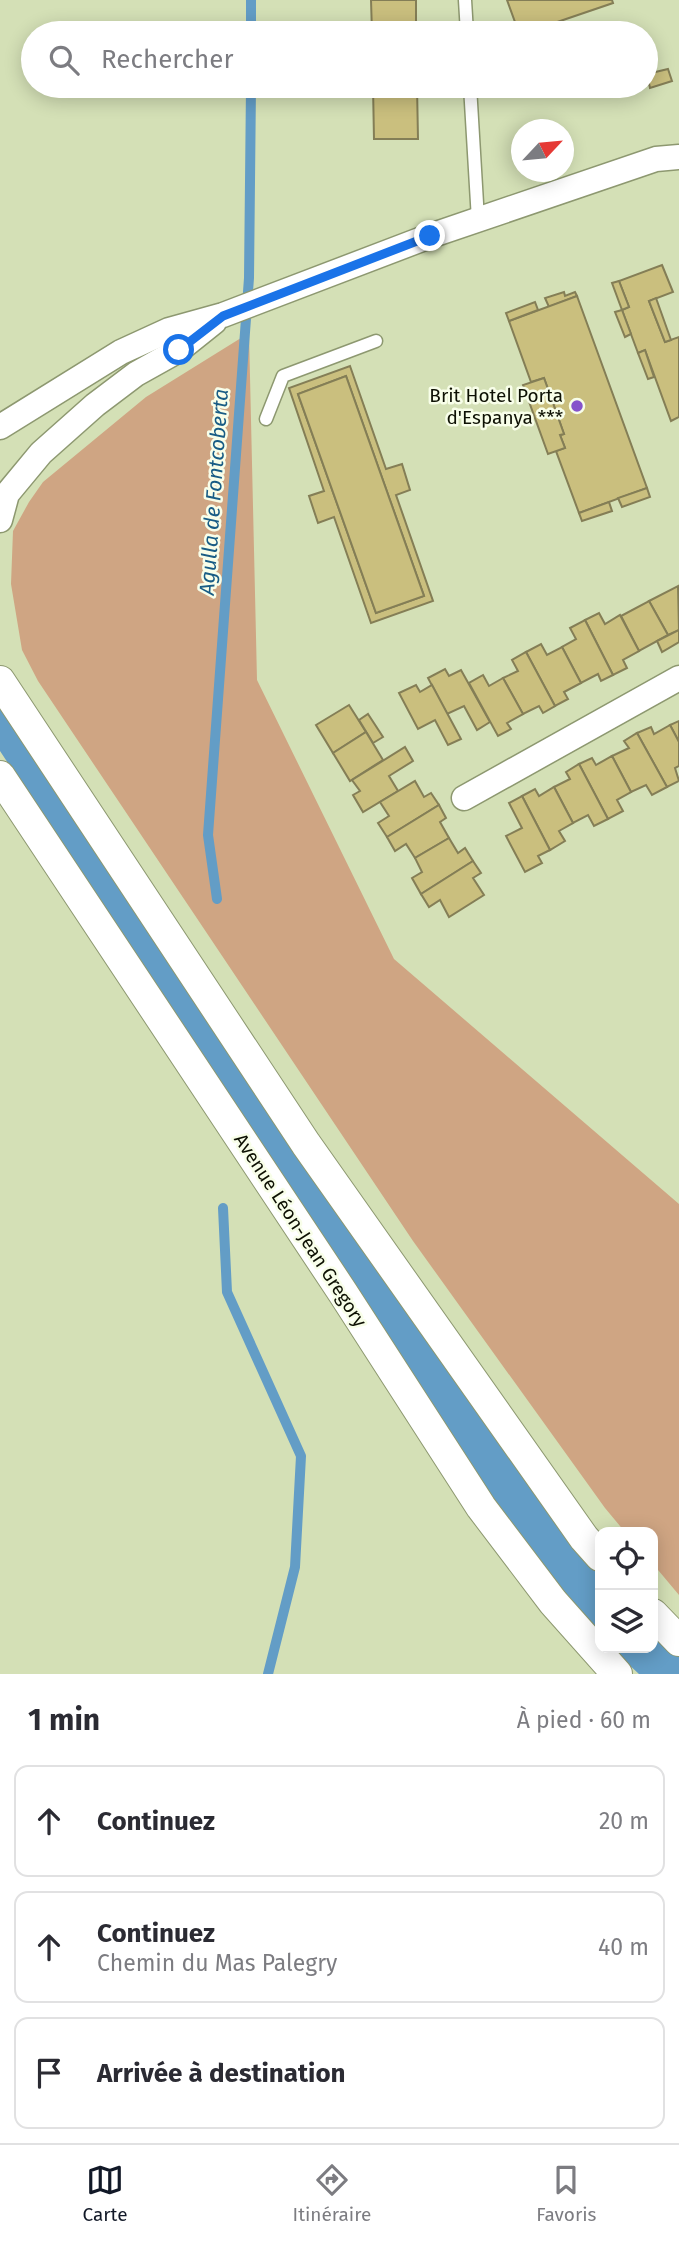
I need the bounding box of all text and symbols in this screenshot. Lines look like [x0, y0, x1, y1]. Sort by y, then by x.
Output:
search box [21, 21, 658, 98]
icon: search [45, 41, 83, 79]
text: Rechercher [101, 44, 233, 75]
north arrow [511, 119, 574, 182]
route end [414, 220, 445, 251]
route start [163, 334, 194, 365]
place label: Brit Hotel Porta d'Espanya *** [429, 384, 563, 429]
water label: Agulla de Fontcoberta [194, 388, 234, 597]
marker: Brit Hotel Porta d'Espanya *** [569, 398, 585, 414]
street label: Avenue Léon-Jean Gregory [229, 1129, 372, 1332]
map controls [595, 1527, 658, 1653]
button: locate [595, 1527, 658, 1590]
button: layers [595, 1590, 658, 1653]
text: 1 min [28, 1702, 100, 1738]
text: À pied · 60 m [517, 1706, 651, 1734]
icon: ahead [30, 1802, 68, 1840]
text: Continuez [97, 1806, 215, 1837]
text: 20 m [599, 1807, 649, 1835]
text: Continuez [97, 1918, 215, 1949]
icon: ahead [30, 1928, 68, 1966]
text: 40 m [598, 1933, 649, 1961]
text: Chemin du Mas Palegry [97, 1949, 337, 1977]
icon: arrive [30, 2054, 68, 2092]
text: Arrivée à destination [97, 2058, 346, 2089]
tab: Carte [82, 2161, 128, 2226]
tab: Itinéraire [293, 2161, 371, 2226]
tab: Favoris [536, 2161, 597, 2226]

